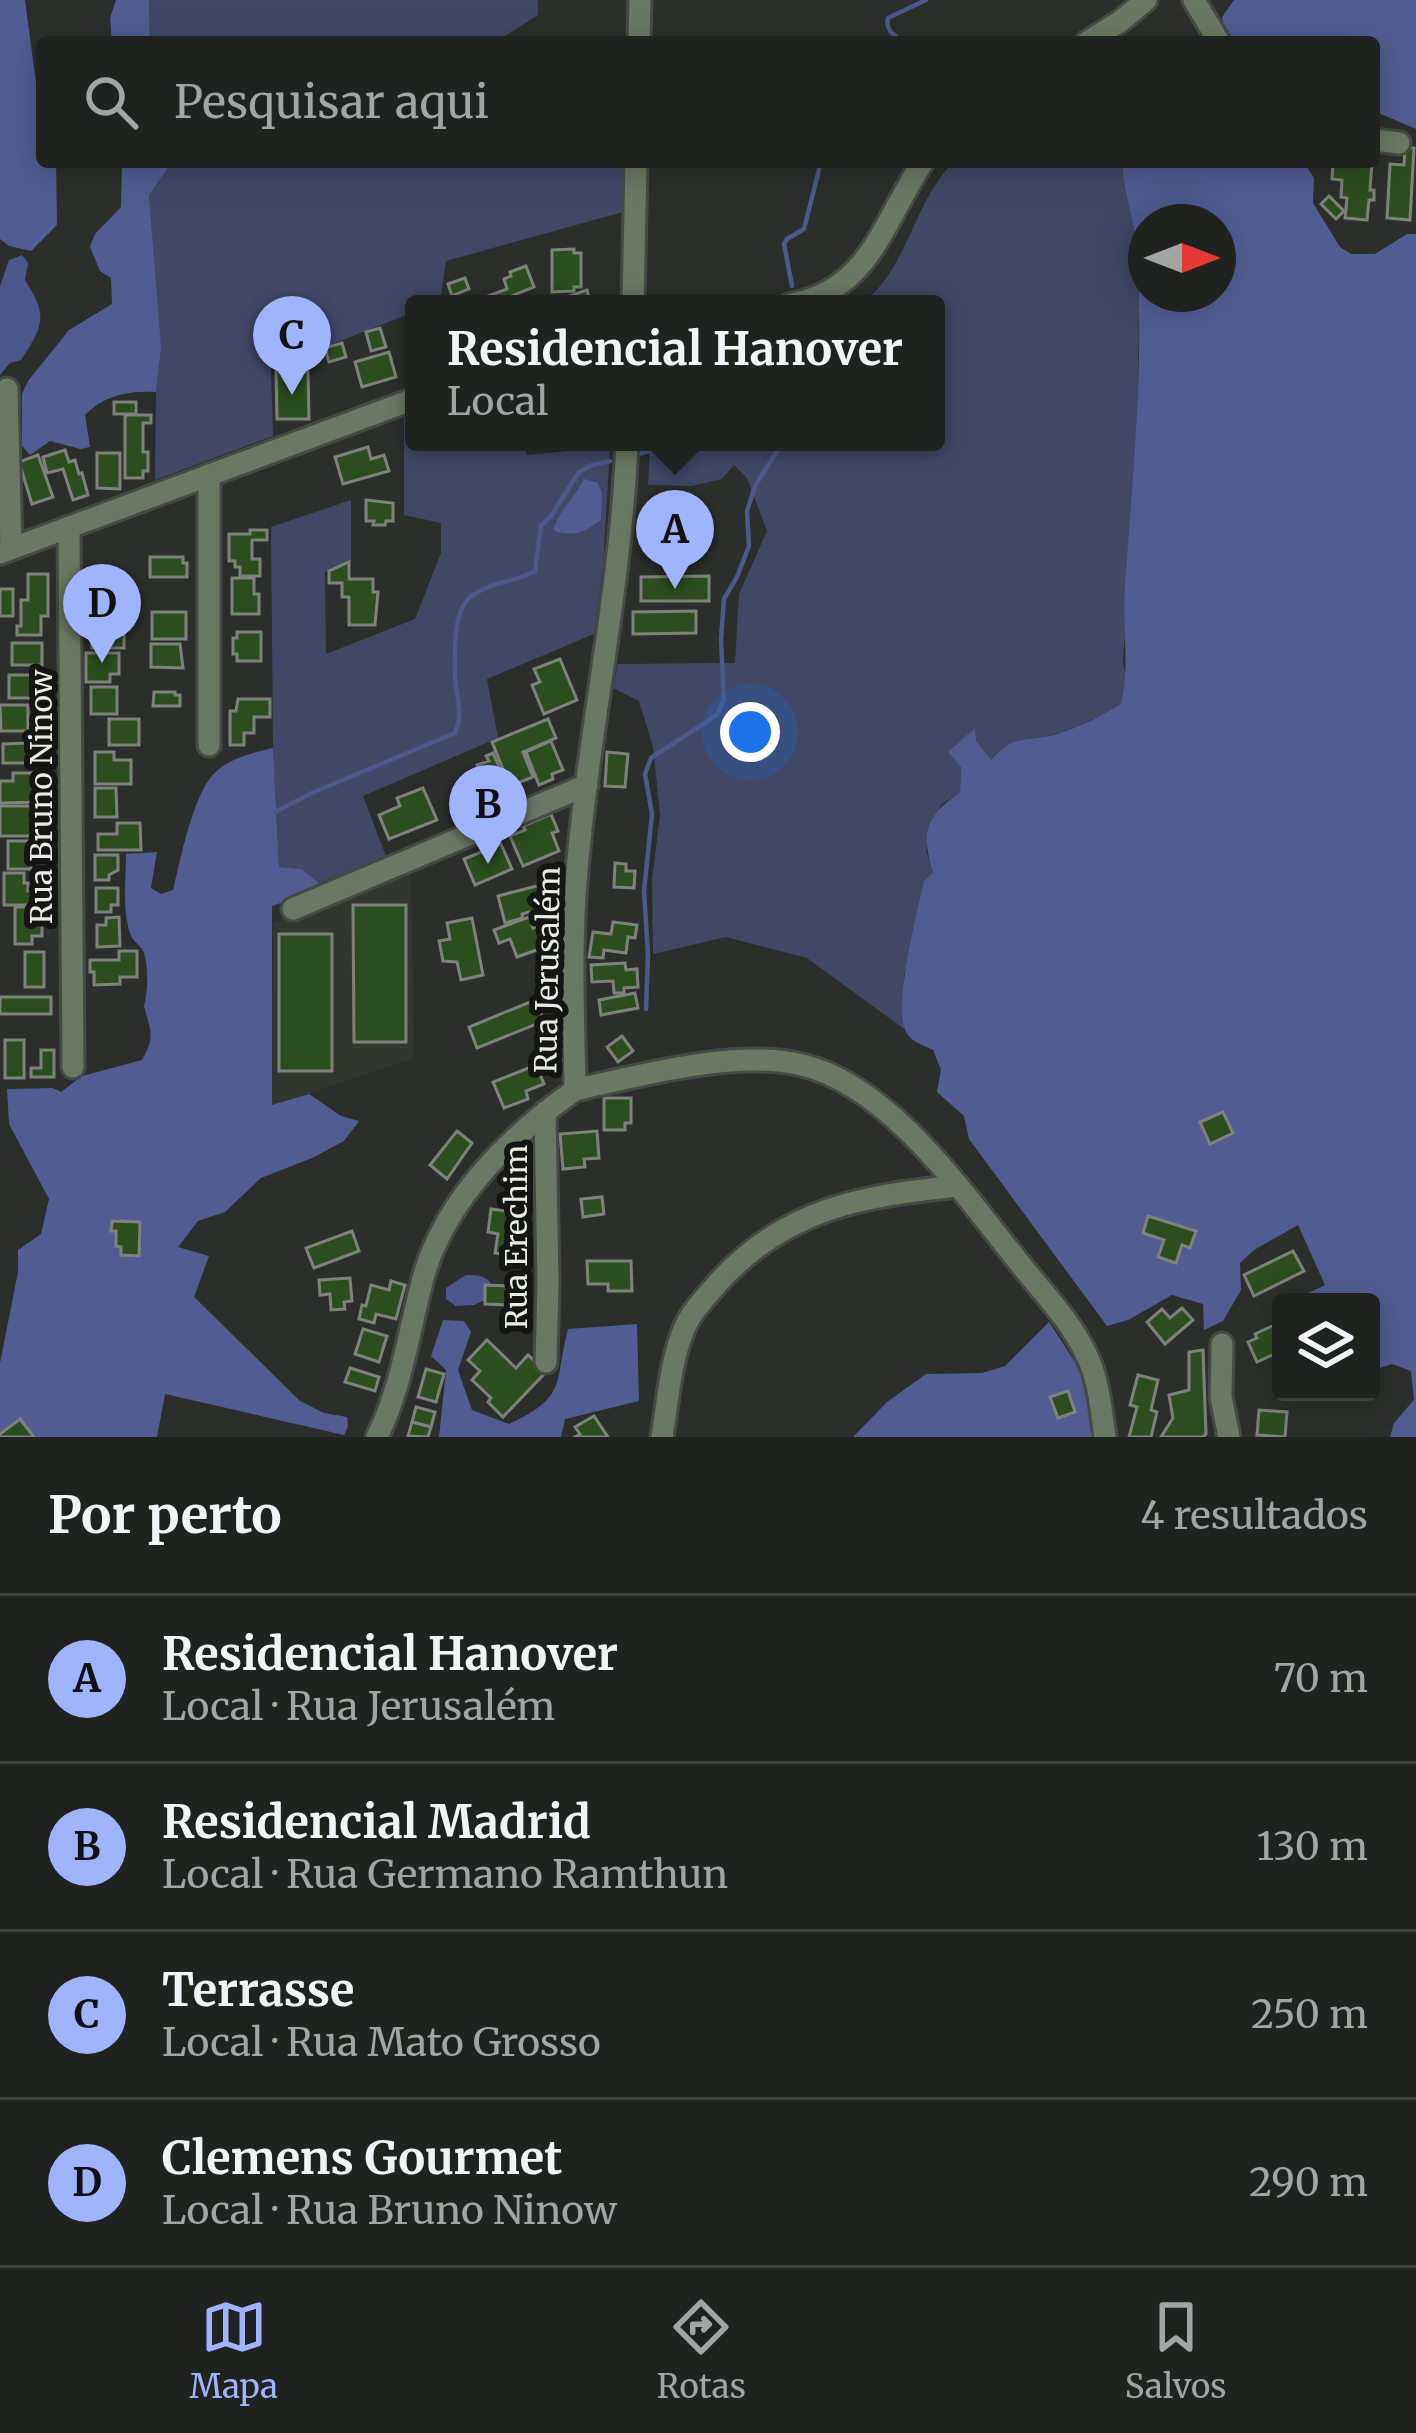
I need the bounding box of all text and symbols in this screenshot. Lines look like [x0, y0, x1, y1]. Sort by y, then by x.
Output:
search box [36, 36, 1380, 168]
icon: search [78, 69, 144, 135]
text: Pesquisar aqui [174, 74, 489, 130]
north arrow [1128, 204, 1236, 312]
popup [405, 295, 945, 451]
pin: C [253, 296, 331, 395]
text: Residencial Hanover [447, 321, 903, 377]
text: Local [447, 377, 548, 426]
pin: A [636, 490, 714, 589]
pin: D [63, 564, 141, 663]
street label: Rua Bruno Ninow [22, 669, 60, 924]
your location [720, 702, 780, 762]
pin: B [449, 765, 527, 864]
street label: Rua Jerusalém [526, 866, 568, 1074]
street label: Rua Erechim [497, 1145, 535, 1329]
map controls [1272, 1293, 1380, 1401]
button: layers [1272, 1293, 1380, 1401]
text: Por perto [48, 1483, 282, 1547]
text: 4 resultados [1140, 1491, 1368, 1540]
text: Residencial Hanover [162, 1626, 618, 1682]
text: A [73, 1654, 101, 1703]
text: 70 m [1274, 1654, 1368, 1703]
text: Local · Rua Jerusalém [162, 1682, 555, 1731]
text: Residencial Madrid [162, 1794, 591, 1850]
text: B [73, 1822, 101, 1871]
text: 130 m [1256, 1822, 1368, 1871]
text: Local · Rua Germano Ramthun [162, 1850, 728, 1899]
text: Terrasse [162, 1962, 354, 2018]
text: C [74, 1990, 100, 2039]
text: 250 m [1251, 1990, 1368, 2039]
text: Local · Rua Mato Grosso [162, 2018, 601, 2067]
text: Clemens Gourmet [162, 2130, 562, 2186]
text: D [72, 2158, 102, 2207]
text: 290 m [1249, 2158, 1368, 2207]
text: Local · Rua Bruno Ninow [162, 2186, 617, 2235]
tab: Mapa [189, 2294, 278, 2407]
tab: Rotas [657, 2294, 746, 2407]
tab: Salvos [1125, 2294, 1227, 2407]

